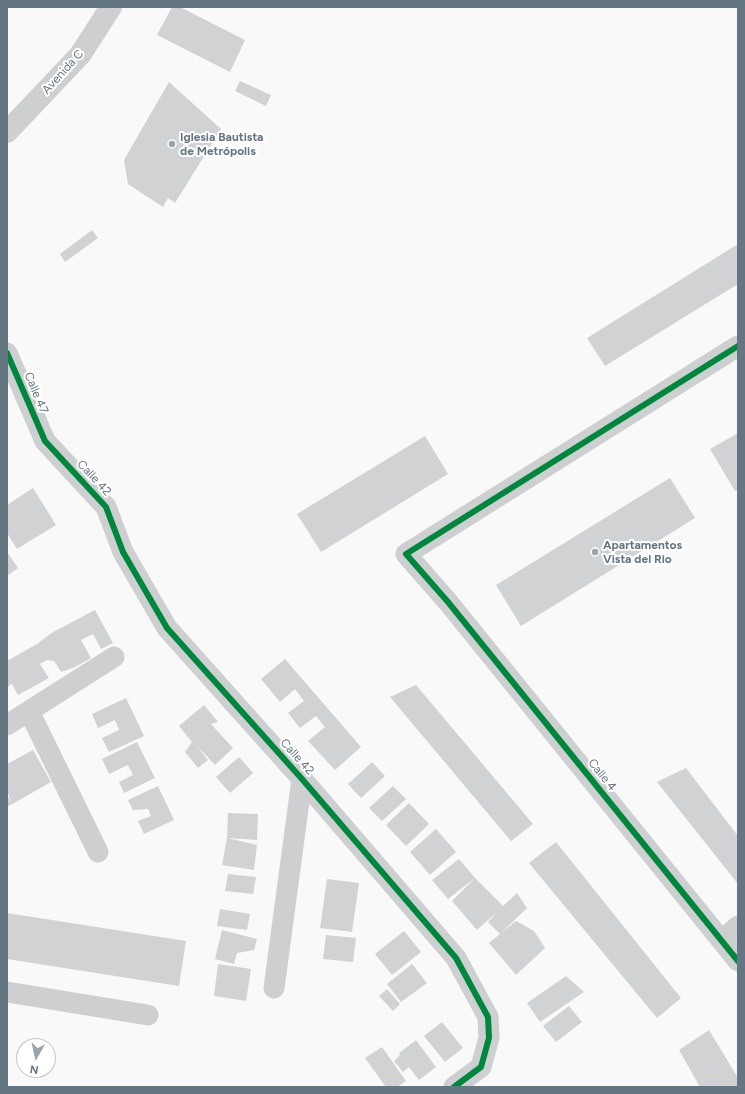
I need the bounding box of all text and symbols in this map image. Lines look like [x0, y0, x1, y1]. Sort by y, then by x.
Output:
street label: Avenida C [39, 47, 87, 97]
place label: Iglesia Bautista de Metrópolis [180, 130, 263, 158]
marker: Iglesia Bautista de Metrópolis [167, 139, 177, 149]
street label: Calle 47 [21, 370, 51, 416]
street label: Calle 42 [74, 457, 114, 499]
place label: Apartamentos Vista del Rio [603, 538, 682, 566]
marker: Apartamentos Vista del Rio [590, 547, 600, 557]
street label: Calle 42 [277, 736, 317, 778]
street label: Calle 4 [585, 756, 619, 794]
north arrow [16, 1038, 56, 1078]
text: N [29, 1062, 39, 1076]

